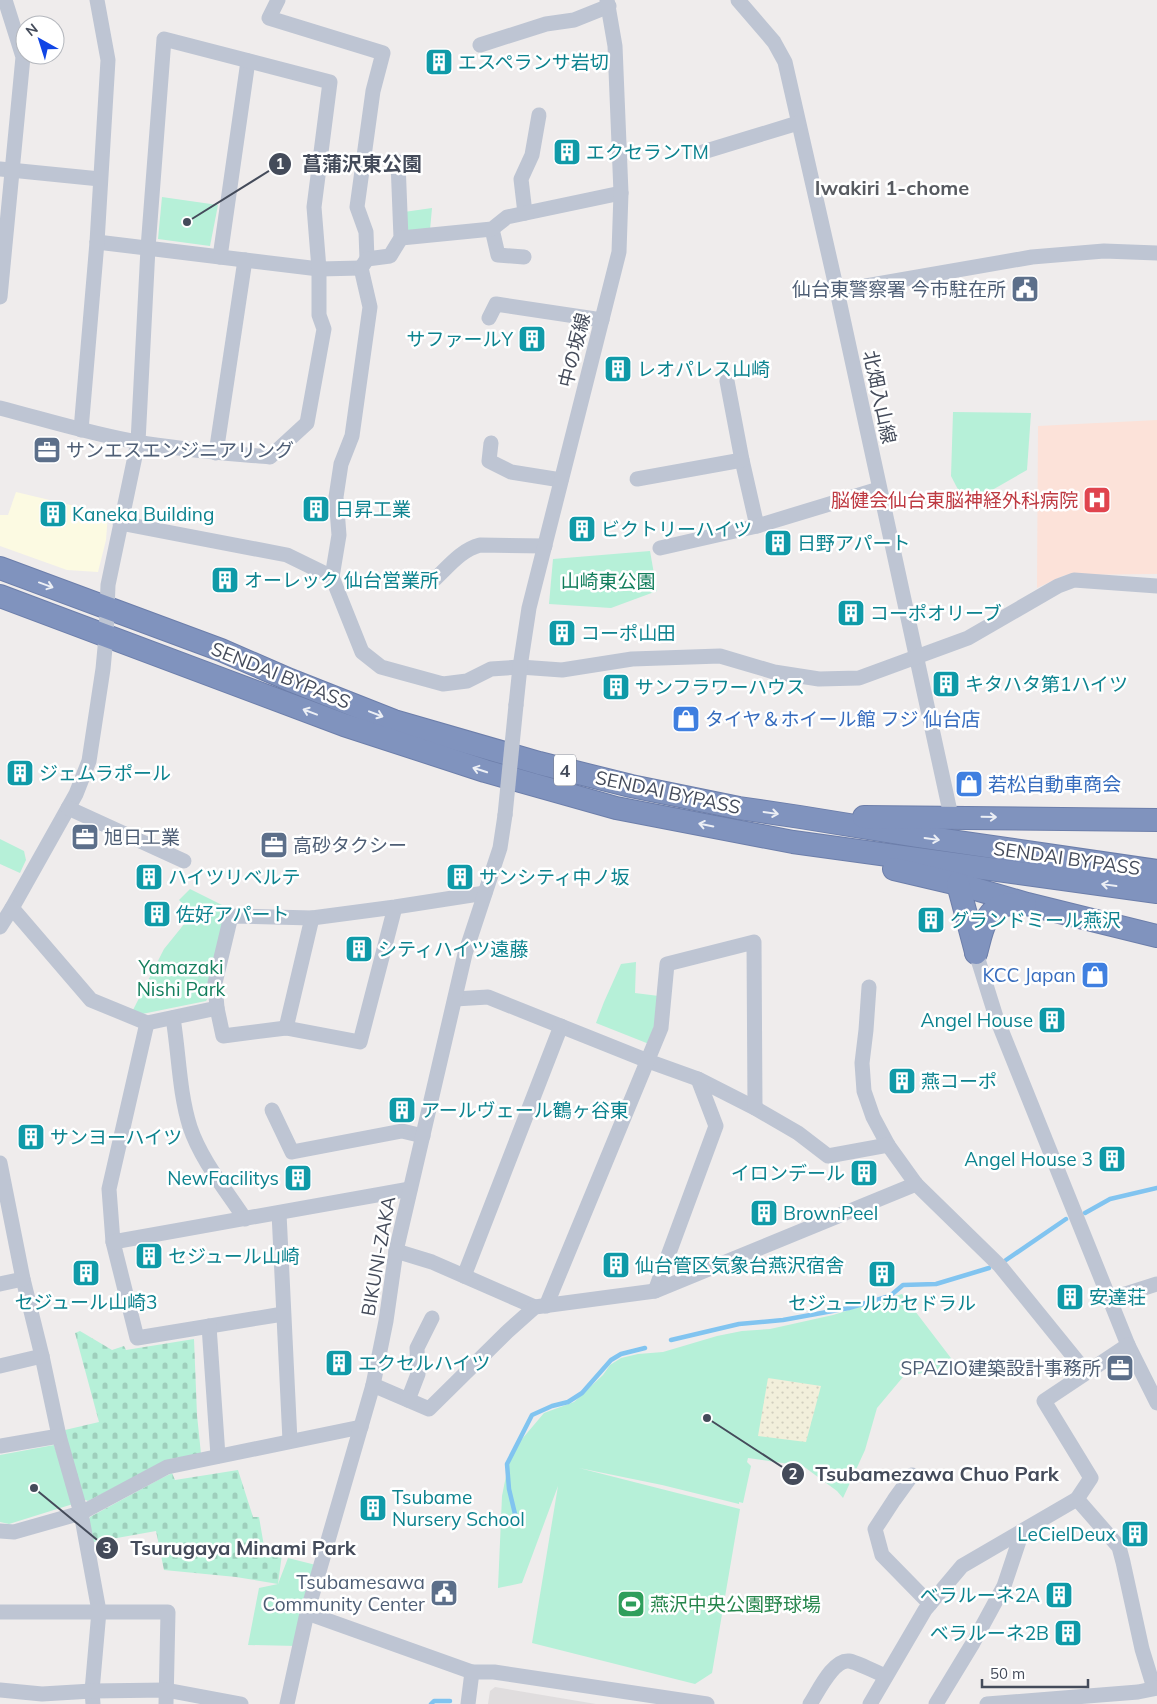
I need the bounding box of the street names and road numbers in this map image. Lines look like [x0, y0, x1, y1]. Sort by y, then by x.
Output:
street label: 中の坂線 [553, 310, 595, 390]
street label: 北畑入山線 [858, 348, 902, 446]
street label: SENDAI BYPASS [208, 636, 354, 714]
road number: 4 [554, 754, 576, 786]
street label: SENDAI BYPASS [593, 765, 743, 819]
street label: SENDAI BYPASS [992, 836, 1142, 880]
street label: BIKUNI-ZAKA [356, 1194, 400, 1318]

